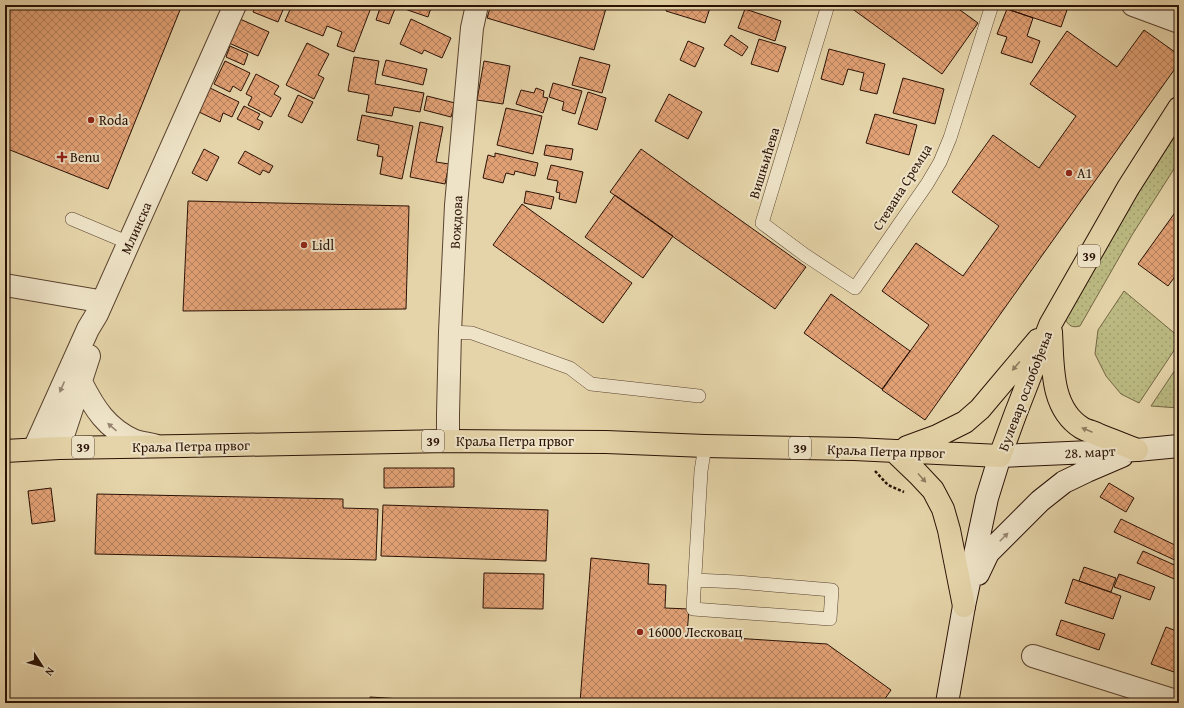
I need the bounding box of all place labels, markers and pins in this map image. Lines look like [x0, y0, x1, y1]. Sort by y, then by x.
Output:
place label: Roda [99, 110, 129, 130]
marker: Roda [86, 115, 96, 125]
place label: Benu [70, 147, 100, 167]
marker: Benu [57, 152, 67, 162]
place label: A1 [1077, 163, 1092, 183]
marker: A1 [1064, 168, 1074, 178]
place label: Lidl [312, 235, 334, 255]
marker: Lidl [299, 240, 309, 250]
place label: 16000 Лесковац [648, 622, 742, 642]
marker: 16000 Лесковац [635, 627, 645, 637]

